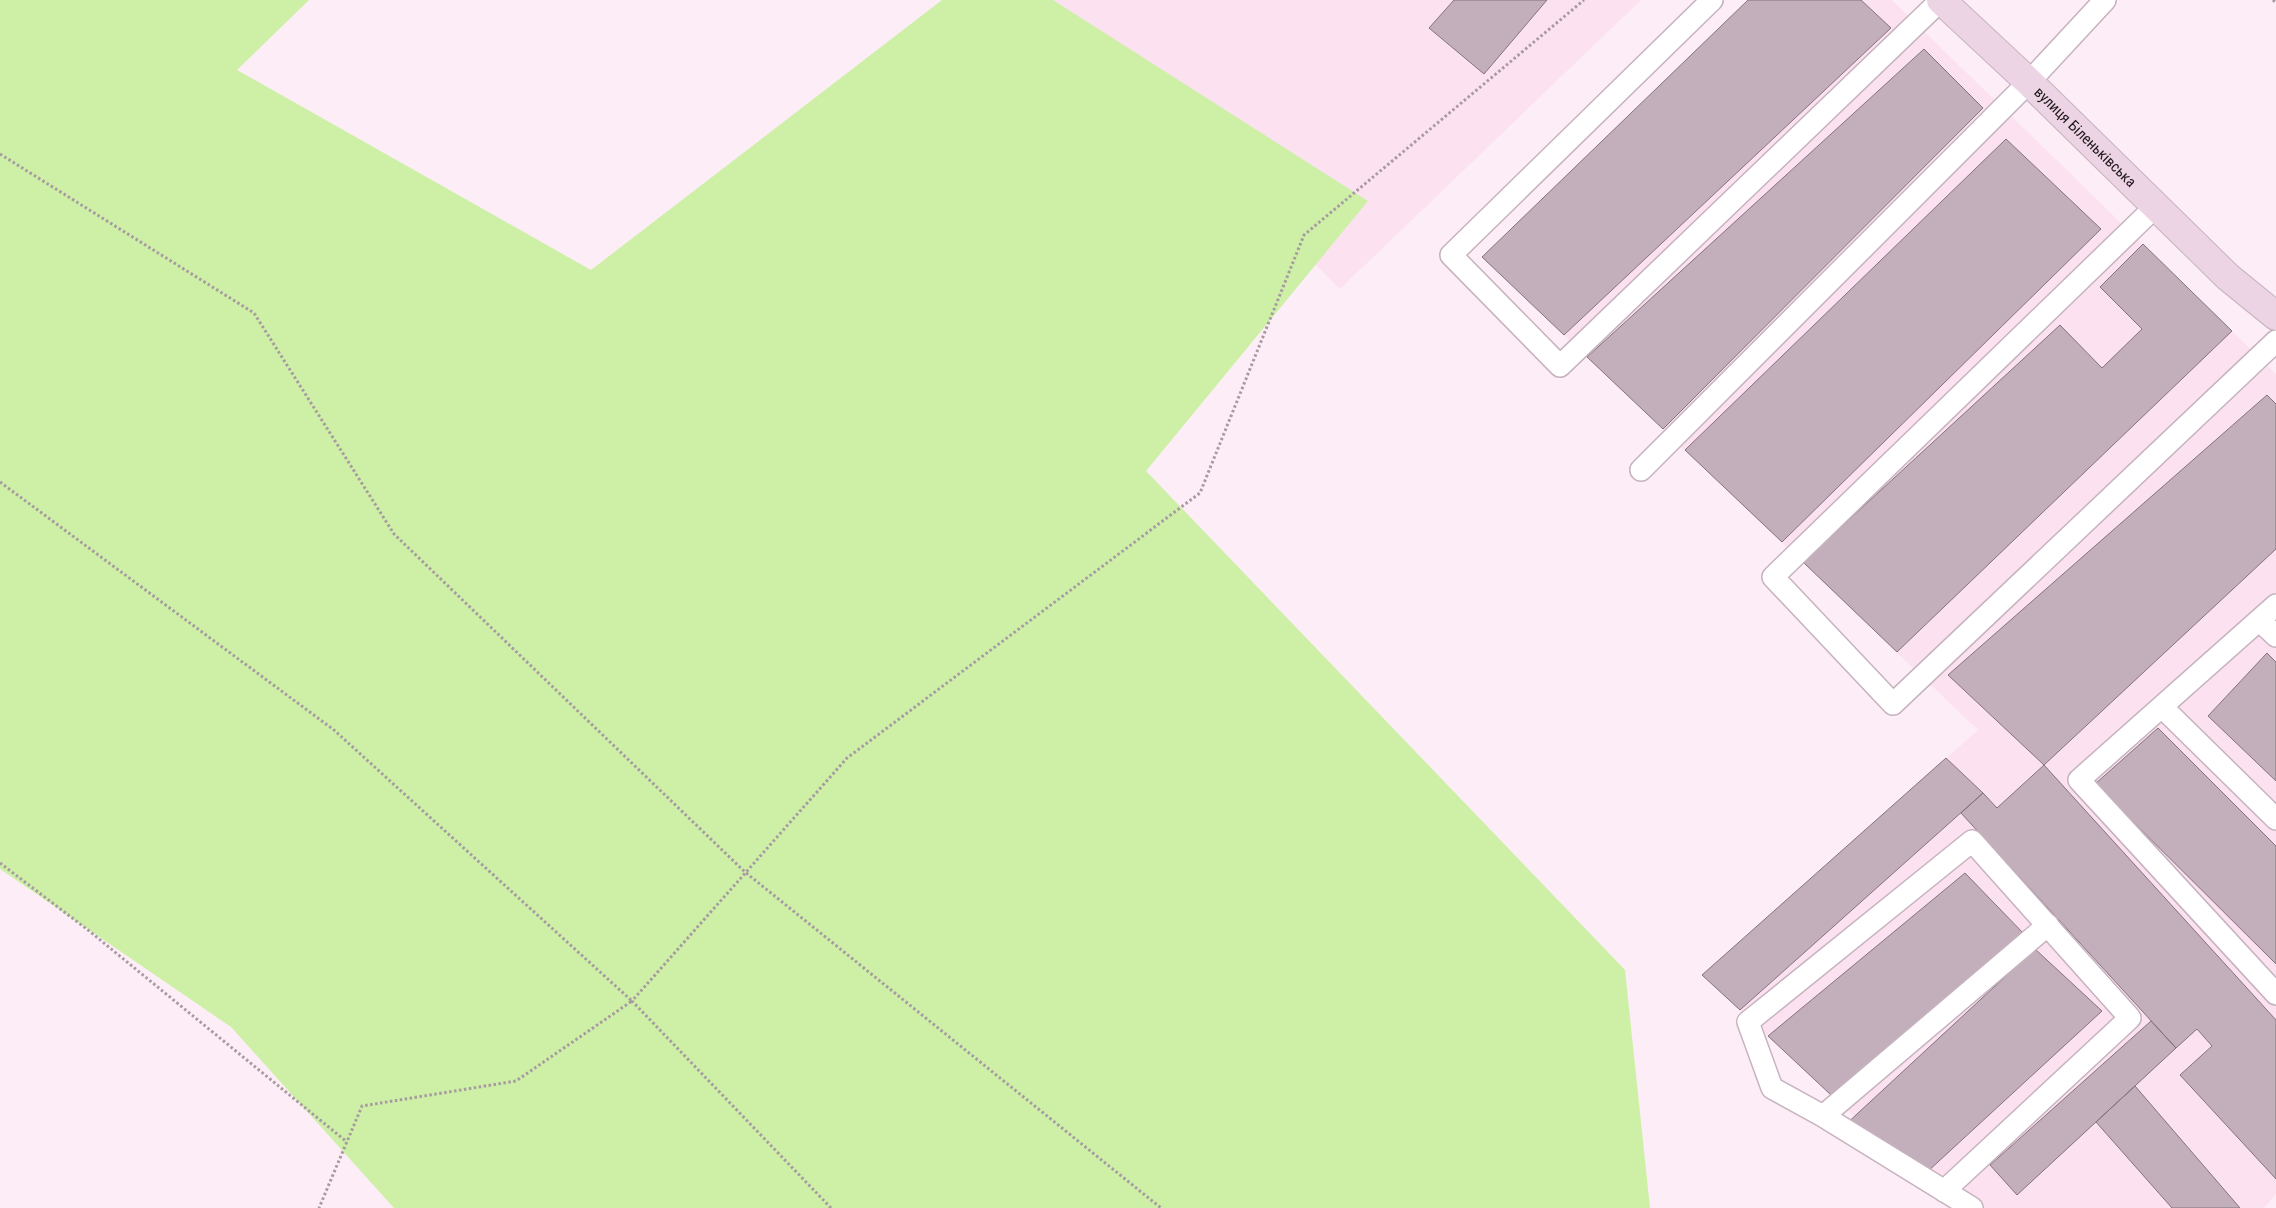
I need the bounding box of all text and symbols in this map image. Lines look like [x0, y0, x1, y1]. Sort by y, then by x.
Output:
street label: вулиця Біленьківська [2031, 83, 2140, 191]

